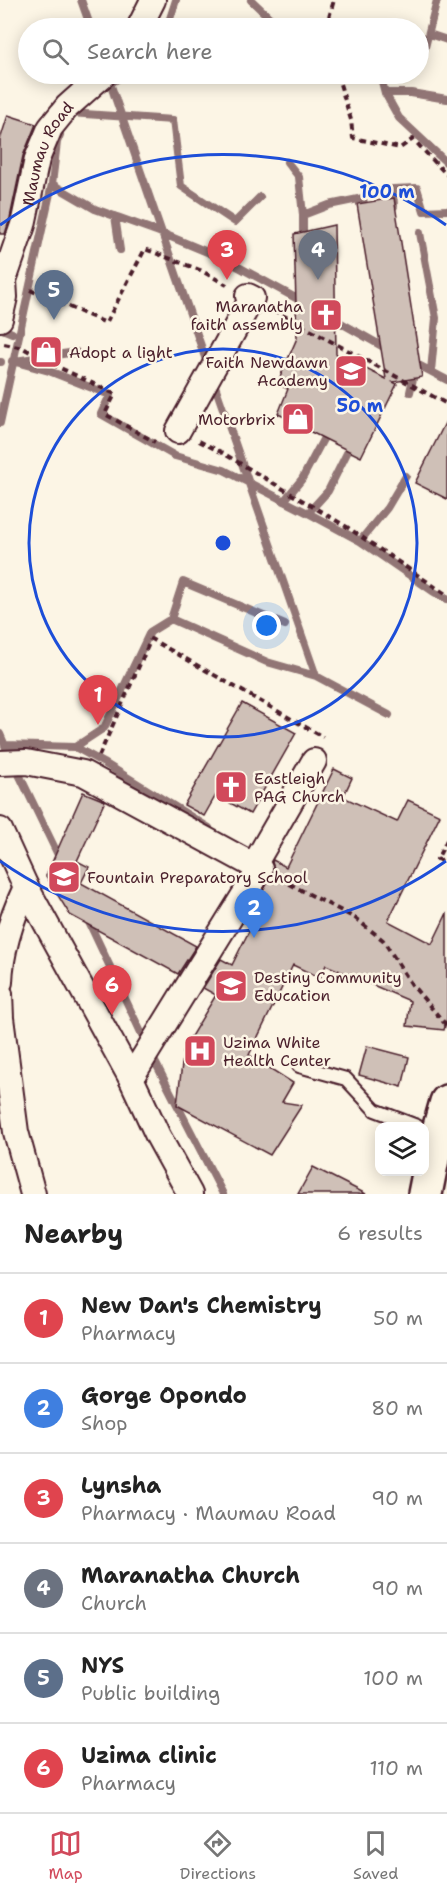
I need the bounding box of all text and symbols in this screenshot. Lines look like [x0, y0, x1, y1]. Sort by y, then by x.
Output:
search box [18, 18, 429, 84]
icon: search [39, 35, 72, 68]
text: Search here [87, 37, 213, 66]
street label: Maumau Road [17, 97, 78, 208]
text: 100 m [359, 180, 415, 204]
pin: 3 [208, 230, 246, 280]
pin: 4 [298, 230, 338, 280]
pin: 5 [34, 270, 74, 320]
place label: Maranatha faith assembly [191, 296, 303, 335]
church icon: Maranatha faith assembly [308, 297, 344, 333]
shop icon: Adopt a light [28, 334, 64, 370]
place label: Adopt a light [69, 342, 173, 363]
place label: Faith Newdawn Academy [205, 352, 328, 391]
school or university icon: Faith Newdawn Academy [333, 353, 369, 389]
text: 50 m [337, 394, 384, 418]
shop icon: Motorbrix [280, 401, 316, 437]
place label: Motorbrix [198, 409, 275, 430]
centre of rings [213, 533, 233, 553]
your location [252, 611, 281, 640]
pin: 1 [78, 676, 118, 725]
place label: Eastleigh PAG Church [254, 768, 345, 807]
church icon: Eastleigh PAG Church [213, 769, 249, 805]
school or university icon: Fountain Preparatory School [46, 859, 82, 895]
place label: Fountain Preparatory School [87, 867, 308, 888]
pin: 2 [234, 888, 274, 938]
pin: 6 [92, 966, 132, 1015]
place label: Destiny Community Education [254, 967, 402, 1006]
school or university icon: Destiny Community Education [213, 968, 249, 1004]
place label: Uzima White Health Center [223, 1032, 331, 1071]
hospital icon: Uzima White Health Center [182, 1033, 218, 1069]
map controls [375, 1122, 429, 1176]
button: layers [375, 1122, 429, 1176]
text: Nearby [24, 1216, 123, 1251]
text: 6 results [337, 1220, 423, 1246]
text: New Dan's Chemistry [81, 1291, 322, 1320]
text: 1 [39, 1305, 48, 1331]
text: 50 m [373, 1305, 423, 1331]
text: Pharmacy [81, 1320, 176, 1346]
text: Gorge Opondo [81, 1381, 247, 1410]
text: 2 [37, 1395, 51, 1421]
text: 80 m [371, 1395, 423, 1421]
text: Shop [81, 1410, 128, 1436]
text: Lynsha [81, 1471, 161, 1500]
text: 3 [37, 1485, 51, 1511]
text: 90 m [371, 1485, 423, 1511]
text: Pharmacy · Maumau Road [81, 1500, 336, 1526]
text: Maranatha Church [81, 1561, 300, 1590]
text: 4 [37, 1575, 51, 1601]
text: 90 m [371, 1575, 423, 1601]
text: Church [81, 1590, 147, 1616]
text: NYS [81, 1651, 124, 1680]
text: 5 [37, 1665, 50, 1691]
text: 100 m [363, 1665, 423, 1691]
text: Public building [81, 1680, 220, 1706]
text: Uzima clinic [81, 1741, 217, 1770]
text: 6 [37, 1755, 51, 1781]
text: 110 m [369, 1755, 423, 1781]
text: Pharmacy [81, 1770, 176, 1796]
tab: Map [49, 1827, 83, 1884]
tab: Directions [180, 1827, 256, 1884]
tab: Saved [353, 1827, 399, 1884]

